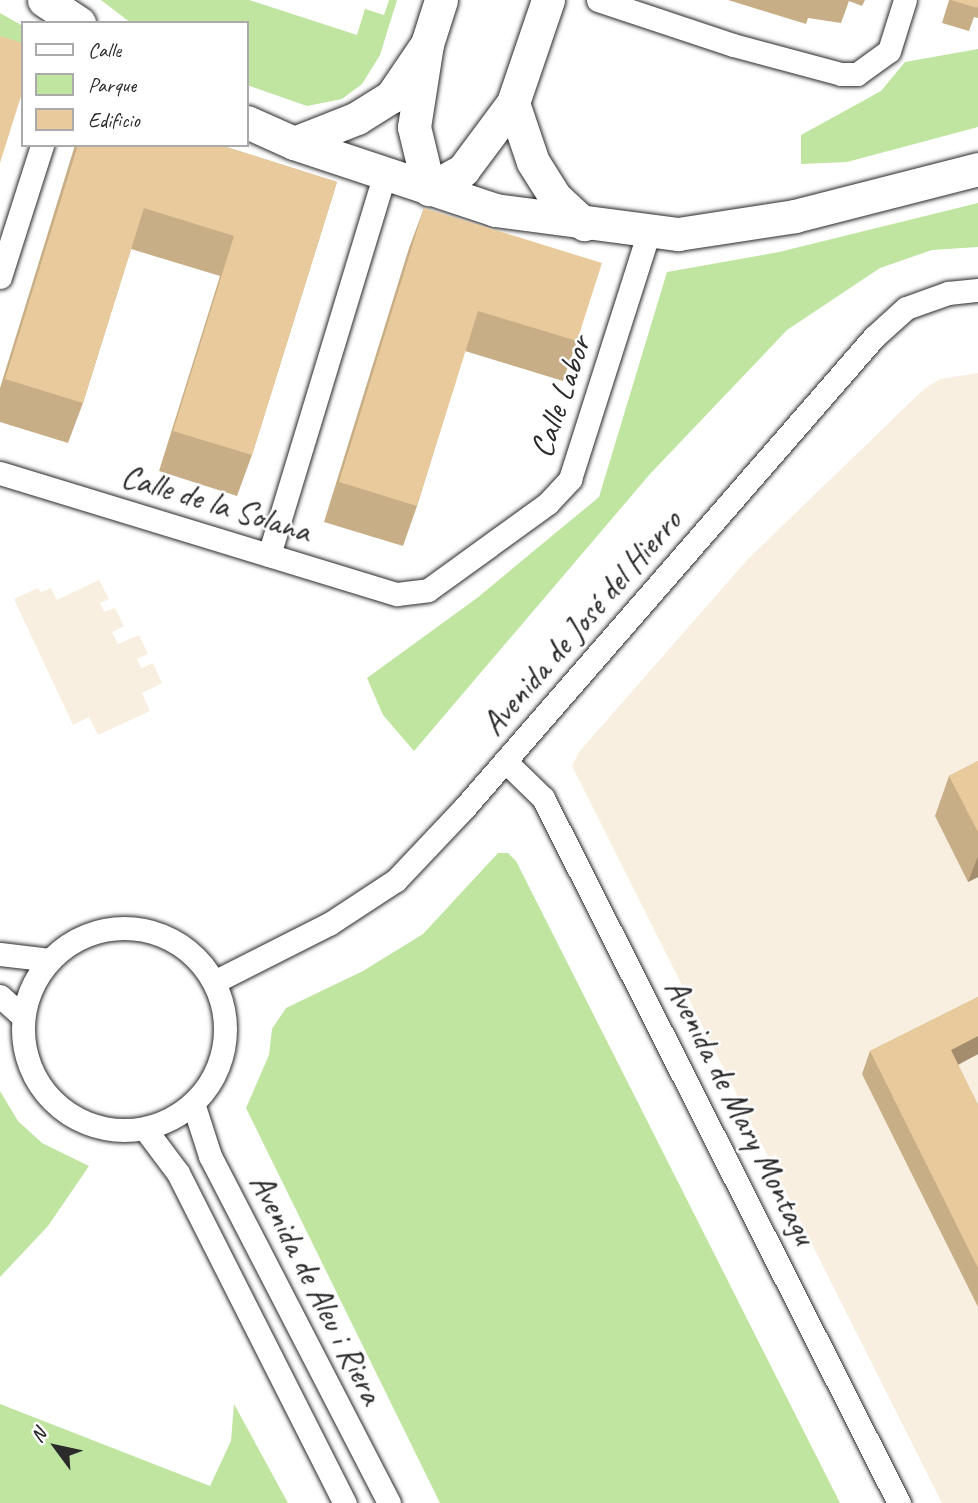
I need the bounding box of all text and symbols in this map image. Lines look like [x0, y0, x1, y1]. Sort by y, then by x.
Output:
legend [21, 21, 248, 147]
text: Calle [88, 37, 121, 63]
text: Parque [88, 72, 136, 98]
text: Edificio [88, 107, 140, 133]
street label: Calle Labor [522, 331, 600, 463]
street label: Calle de la Solana [117, 457, 315, 551]
street label: Avenida de José del Hierro [474, 502, 690, 744]
street label: Avenida de Mary Montagu [656, 973, 824, 1251]
street label: Avenida de Aleu i Riera [241, 1168, 391, 1410]
north arrow [21, 1412, 91, 1482]
text: N [25, 1424, 52, 1447]

